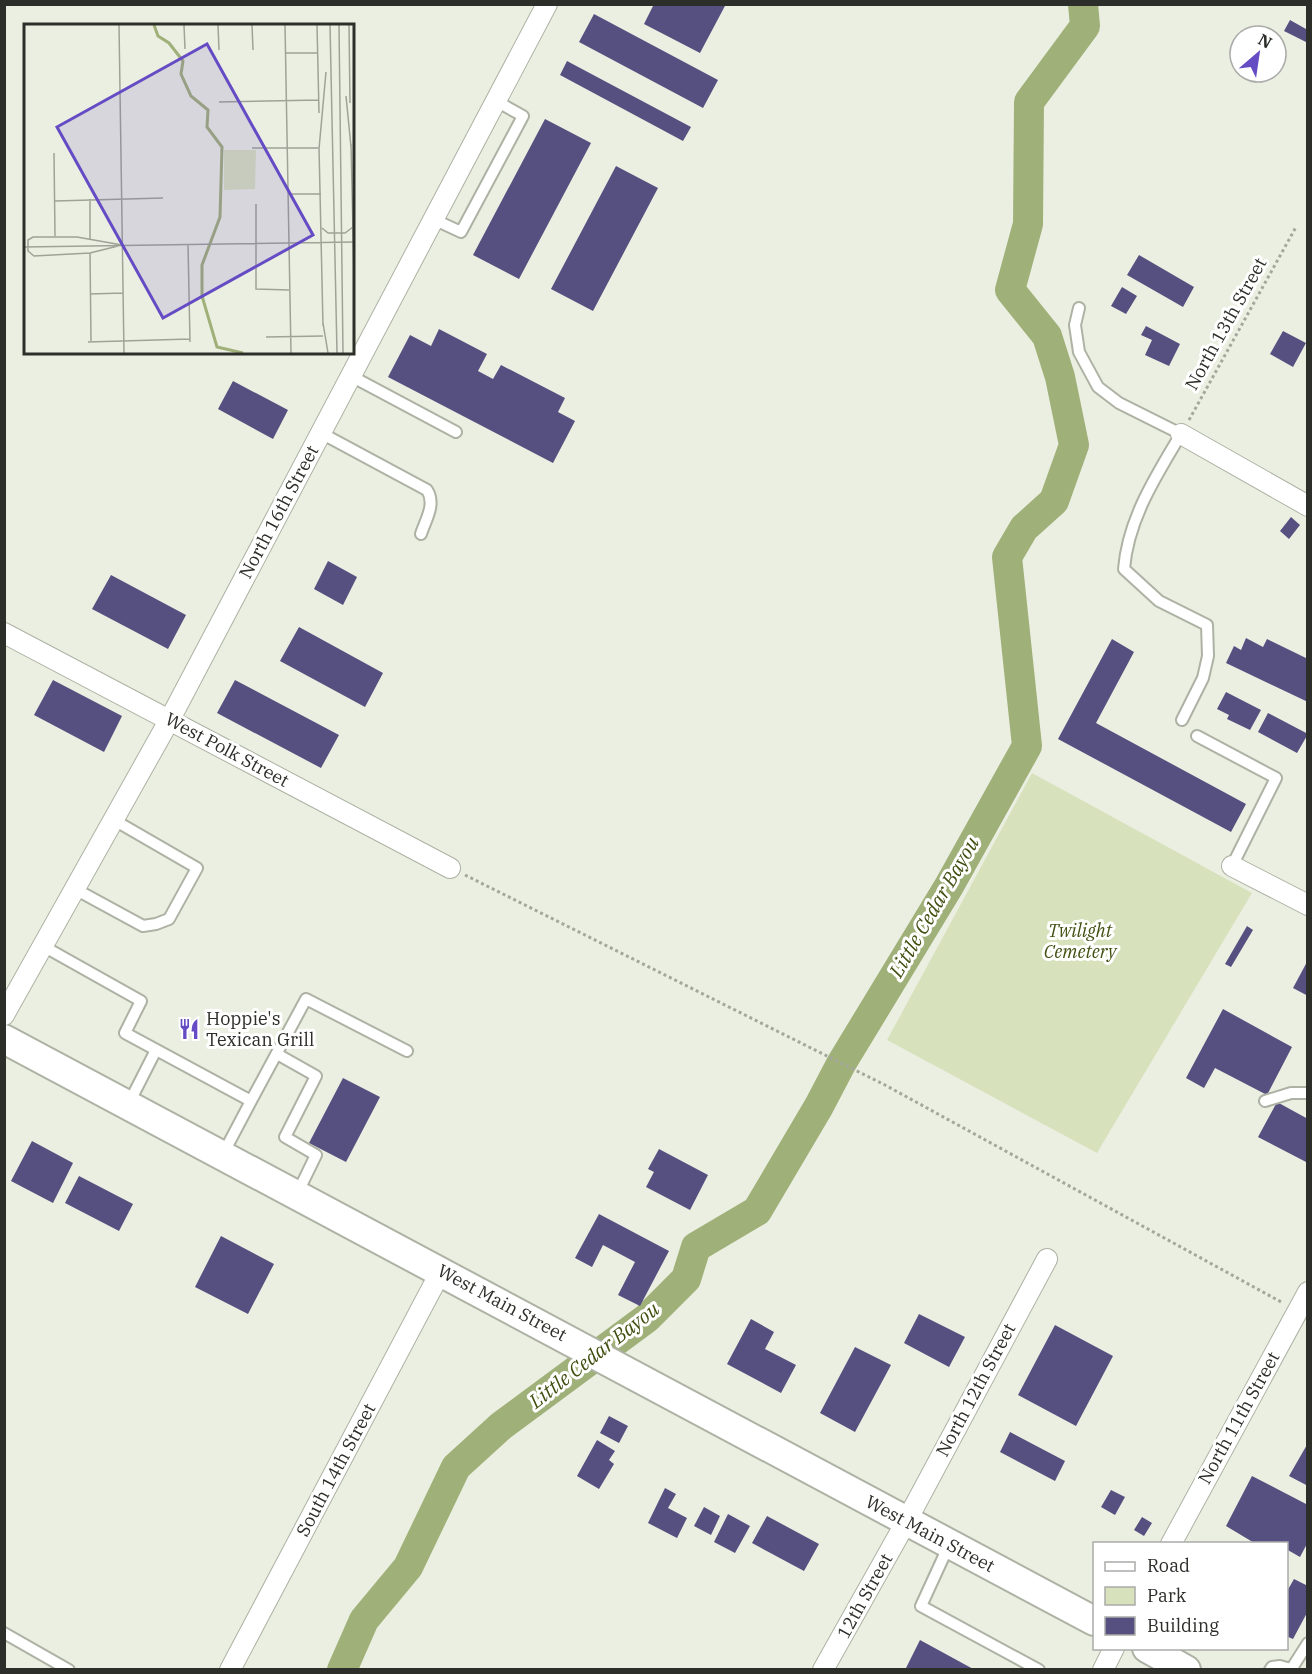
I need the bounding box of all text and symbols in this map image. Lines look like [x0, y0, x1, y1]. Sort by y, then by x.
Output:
inset map [24, 24, 354, 354]
north arrow [1228, 24, 1288, 84]
text: N [1255, 29, 1276, 53]
street label: North 13th Street [1180, 254, 1271, 394]
street label: North 16th Street [234, 441, 323, 582]
street label: West Polk Street [161, 707, 293, 792]
water label: Little Cedar Bayou [882, 831, 985, 983]
park label: Twilight Cemetery [1044, 919, 1118, 963]
place label: Hoppie's Texican Grill [206, 1007, 314, 1051]
restaurant icon: Hoppie's Texican Grill [177, 1017, 201, 1041]
street label: West Main Street [434, 1259, 571, 1346]
water label: Little Cedar Bayou [522, 1295, 665, 1415]
street label: North 12th Street [931, 1319, 1020, 1460]
street label: North 11th Street [1193, 1348, 1284, 1488]
street label: South 14th Street [291, 1399, 380, 1540]
street label: West Main Street [862, 1490, 999, 1577]
legend [1093, 1542, 1288, 1650]
street label: 12th Street [832, 1549, 897, 1642]
text: Road [1147, 1554, 1190, 1577]
text: Park [1147, 1584, 1187, 1607]
text: Building [1147, 1614, 1219, 1637]

